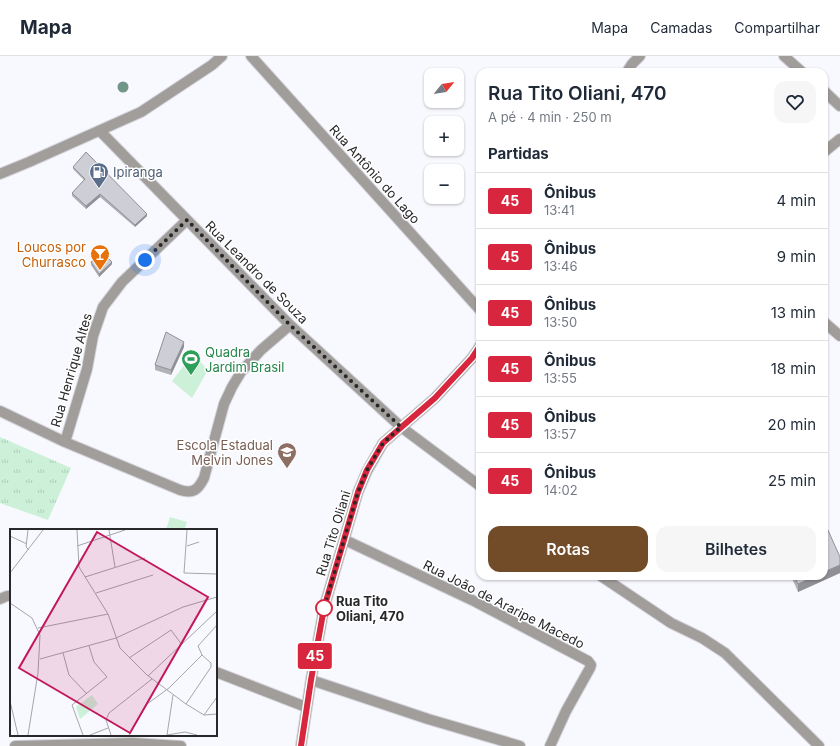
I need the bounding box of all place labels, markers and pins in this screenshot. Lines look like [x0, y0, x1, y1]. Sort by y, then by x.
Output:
fuel station icon: Ipiranga [88, 161, 110, 189]
place label: Ipiranga [113, 164, 163, 180]
place label: Loucos por Churrasco [17, 239, 86, 270]
bar icon: Loucos por Churrasco [89, 243, 111, 271]
place label: Quadra Jardim Brasil [205, 344, 284, 375]
sports icon: Quadra Jardim Brasil [180, 348, 202, 376]
place label: Escola Estadual Melvin Jones [177, 437, 273, 468]
school or university icon: Escola Estadual Melvin Jones [276, 441, 298, 469]
place label: Rua Tito Oliani, 470 [336, 593, 404, 624]
marker: Rua Tito Oliani, 470 [315, 599, 333, 617]

